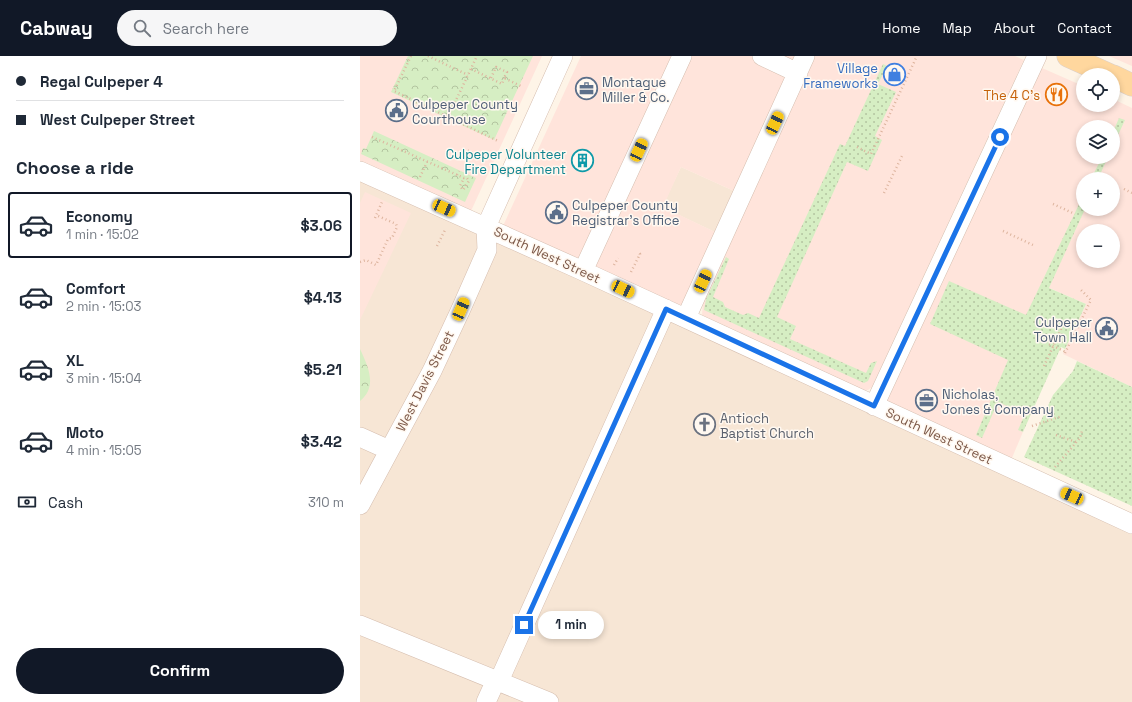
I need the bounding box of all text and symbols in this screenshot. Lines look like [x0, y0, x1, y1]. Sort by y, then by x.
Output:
search box [117, 10, 397, 46]
text: Cabway [20, 16, 93, 41]
icon: search [131, 17, 153, 39]
text: Search here [163, 19, 249, 38]
text: Home [882, 19, 920, 37]
text: Map [942, 19, 972, 37]
text: About [994, 19, 1035, 37]
text: Contact [1057, 19, 1112, 37]
place label: Village Frameworks [803, 60, 878, 92]
shop icon: Village Frameworks [881, 62, 907, 88]
map controls [1076, 68, 1120, 268]
button: locate [1076, 68, 1120, 112]
text: Regal Culpeper 4 [40, 72, 163, 91]
place label: Montague Miller & Co. [602, 74, 670, 106]
office icon: Montague Miller & Co. [574, 76, 600, 102]
restaurant icon: The 4 C's [1043, 82, 1069, 108]
place label: The 4 C's [983, 87, 1040, 104]
place label: Culpeper County Courthouse [412, 96, 518, 128]
public building icon: Culpeper County Courthouse [383, 98, 409, 124]
text: West Culpeper Street [40, 110, 195, 129]
car [764, 110, 786, 136]
button: layers [1076, 120, 1120, 164]
route start [991, 128, 1009, 146]
car [628, 137, 650, 163]
place label: Culpeper Volunteer Fire Department [446, 146, 566, 178]
building icon: Culpeper Volunteer Fire Department [569, 148, 595, 174]
text: Choose a ride [16, 156, 134, 179]
button: + [1076, 172, 1120, 216]
place label: Culpeper County Registrar's Office [572, 197, 680, 229]
car [431, 198, 457, 218]
public building icon: Culpeper County Registrar's Office [543, 199, 569, 225]
icon: car [18, 207, 54, 243]
text: Economy [66, 207, 133, 226]
text: $3.06 [301, 216, 342, 235]
street label: South West Street [491, 223, 603, 287]
button: − [1076, 224, 1120, 268]
text: 1 min · 15:02 [66, 226, 139, 243]
car [692, 268, 714, 294]
car [610, 278, 636, 300]
icon: car [18, 279, 54, 315]
text: Comfort [66, 279, 126, 298]
text: $4.13 [304, 288, 342, 307]
car [451, 296, 471, 322]
text: 2 min · 15:03 [66, 298, 141, 315]
place label: Culpeper Town Hall [1034, 314, 1092, 346]
public building icon: Culpeper Town Hall [1094, 316, 1120, 342]
street label: West Davis Street [392, 328, 458, 434]
icon: car [18, 351, 54, 387]
text: XL [66, 351, 84, 370]
text: $5.21 [304, 360, 342, 379]
text: 3 min · 15:04 [66, 370, 142, 387]
place label: Nicholas, Jones & Company [942, 386, 1054, 418]
office icon: Nicholas, Jones & Company [913, 388, 939, 414]
street label: South West Street [883, 404, 995, 468]
place label: Antioch Baptist Church [720, 410, 814, 442]
church icon: Antioch Baptist Church [691, 412, 717, 438]
icon: car [18, 423, 54, 459]
text: Moto [66, 423, 104, 442]
text: $3.42 [301, 432, 342, 451]
text: 4 min · 15:05 [66, 442, 142, 459]
car [1059, 486, 1085, 506]
icon: cash [16, 491, 38, 513]
text: Cash [48, 493, 83, 512]
text: 310 m [308, 494, 344, 511]
callout: 1 min [538, 611, 604, 639]
route end [515, 616, 533, 634]
text: 1 min [555, 616, 587, 633]
button: Confirm [16, 648, 344, 694]

